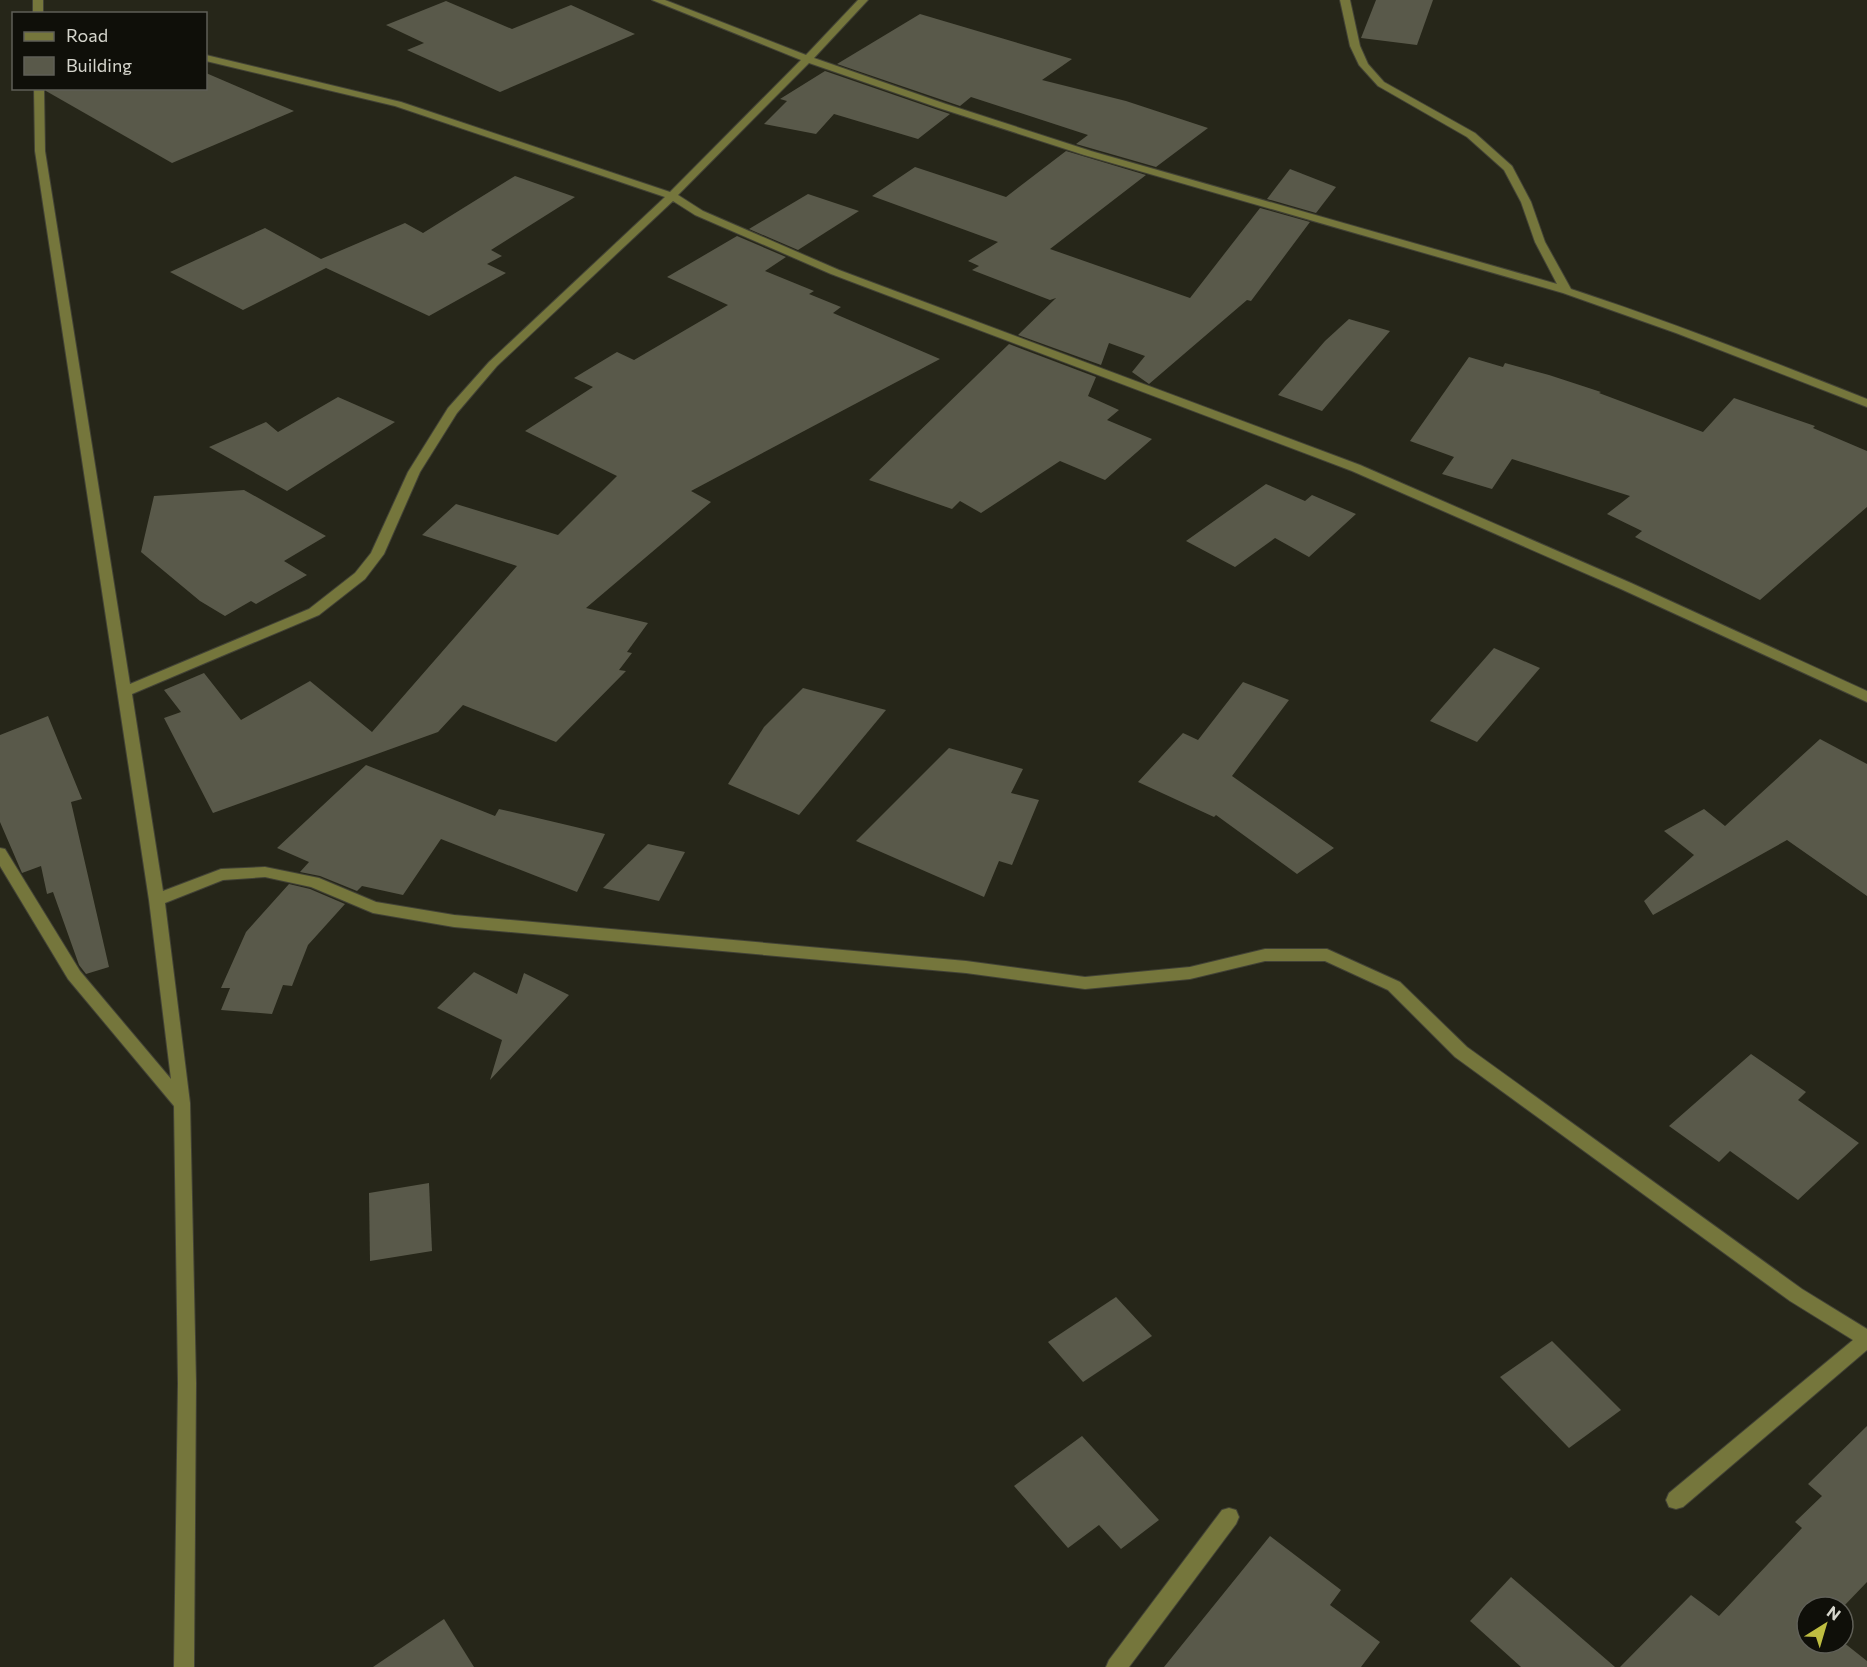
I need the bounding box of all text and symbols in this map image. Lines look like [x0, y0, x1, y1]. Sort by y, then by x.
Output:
legend [12, 12, 207, 90]
text: Road [66, 24, 108, 46]
text: Building [66, 54, 132, 76]
north arrow [1795, 1595, 1855, 1655]
text: N [1824, 1601, 1845, 1624]

